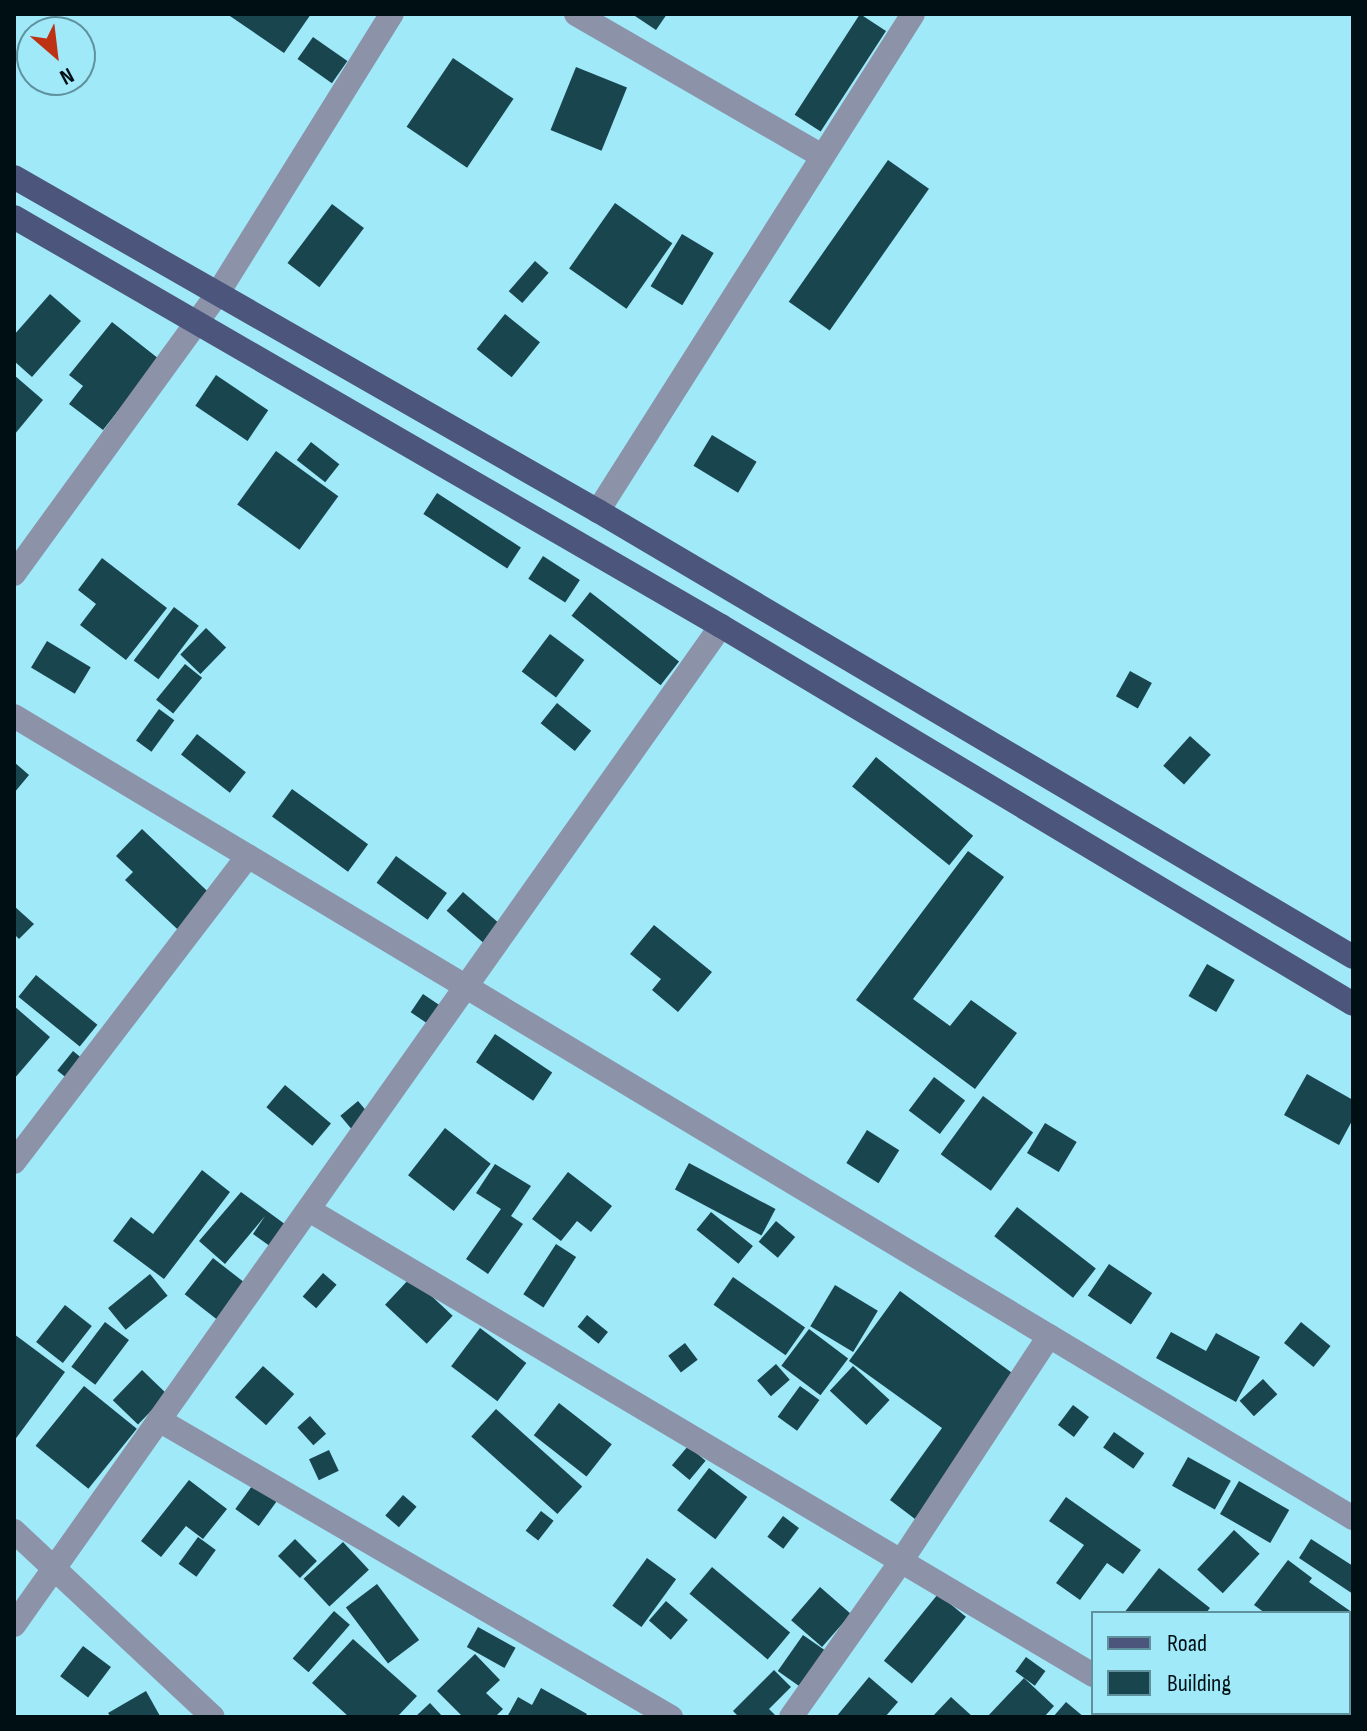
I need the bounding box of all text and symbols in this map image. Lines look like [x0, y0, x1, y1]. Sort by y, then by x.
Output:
north arrow [16, 16, 96, 96]
text: N [55, 61, 78, 91]
legend [1091, 1611, 1351, 1715]
text: Road [1167, 1629, 1207, 1658]
text: Building [1167, 1669, 1231, 1698]

